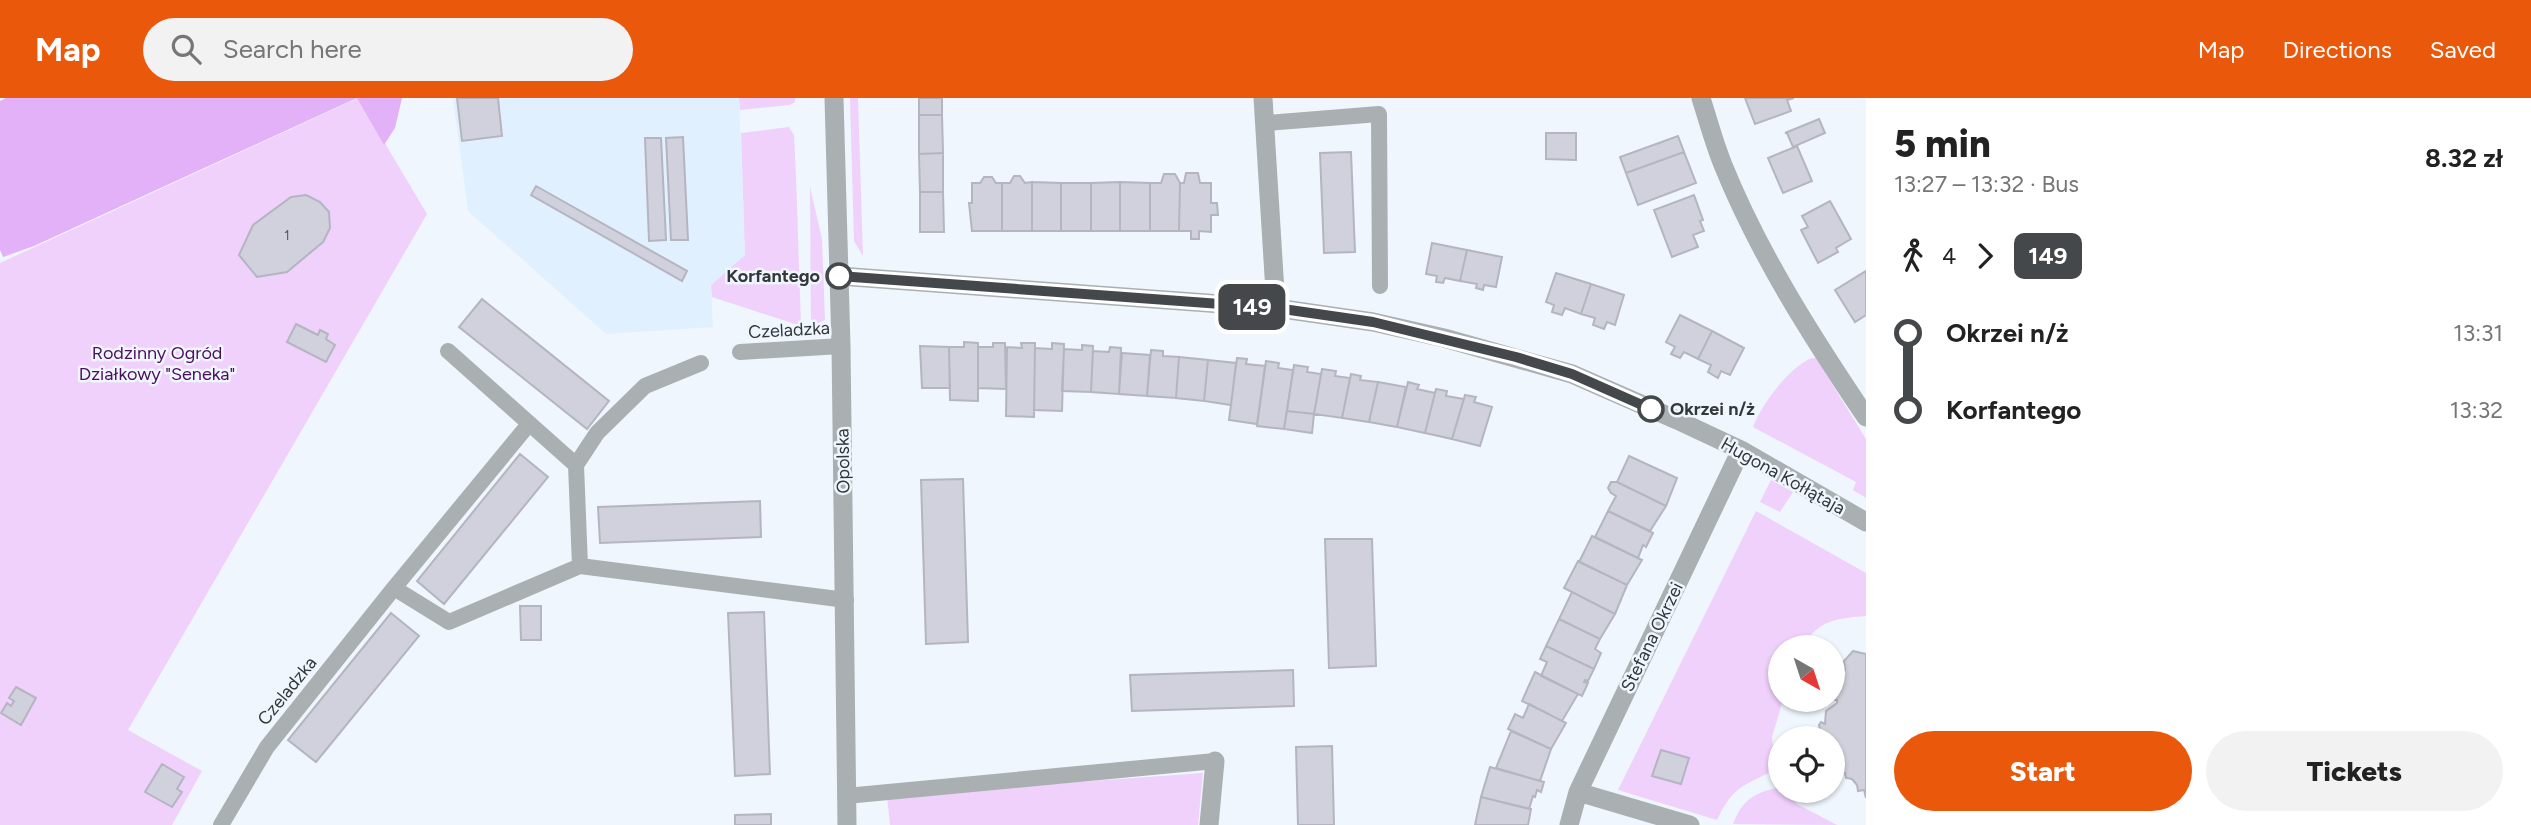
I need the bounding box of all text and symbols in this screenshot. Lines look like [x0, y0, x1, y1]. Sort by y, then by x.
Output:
search box [143, 18, 633, 81]
text: Map [35, 30, 101, 69]
icon: search [167, 30, 205, 68]
text: Search here [223, 33, 362, 65]
text: Map [2198, 35, 2244, 64]
text: Directions [2282, 35, 2392, 64]
text: Saved [2430, 35, 2496, 64]
text: 5 min [1894, 121, 1991, 167]
text: 8.32 zł [2425, 142, 2503, 174]
text: 13:27 – 13:32 · Bus [1894, 170, 2079, 198]
house number: 1 [284, 227, 290, 244]
icon: walk [1894, 237, 1932, 275]
icon: forward [1966, 237, 2004, 275]
text: 149 [2028, 241, 2068, 270]
text: 4 [1942, 242, 1956, 270]
marker: Korfantego [826, 263, 852, 289]
place label: Korfantego [726, 265, 820, 287]
line badge: 149 [1212, 284, 1292, 330]
text: 149 [1232, 292, 1272, 321]
street label: Czeladzka [748, 317, 830, 343]
text: Okrzei n/ż [1946, 317, 2069, 349]
text: 13:31 [2453, 319, 2503, 347]
park label: Rodzinny Ogród Działkowy "Seneka" [79, 342, 235, 385]
text: Korfantego [1946, 394, 2081, 426]
marker: Okrzei n/ż [1638, 396, 1664, 422]
text: 13:32 [2450, 396, 2503, 424]
place label: Okrzei n/ż [1670, 398, 1755, 420]
street label: Opolska [831, 428, 855, 494]
street label: Hugona Kołłątaja [1717, 433, 1849, 519]
street label: Stefana Okrzei [1616, 579, 1688, 695]
north arrow [1768, 635, 1844, 712]
map controls [1768, 635, 1845, 803]
street label: Czeladzka [253, 652, 321, 730]
button: locate [1768, 726, 1845, 803]
button: Start [1894, 731, 2192, 811]
button: Tickets [2206, 731, 2503, 811]

